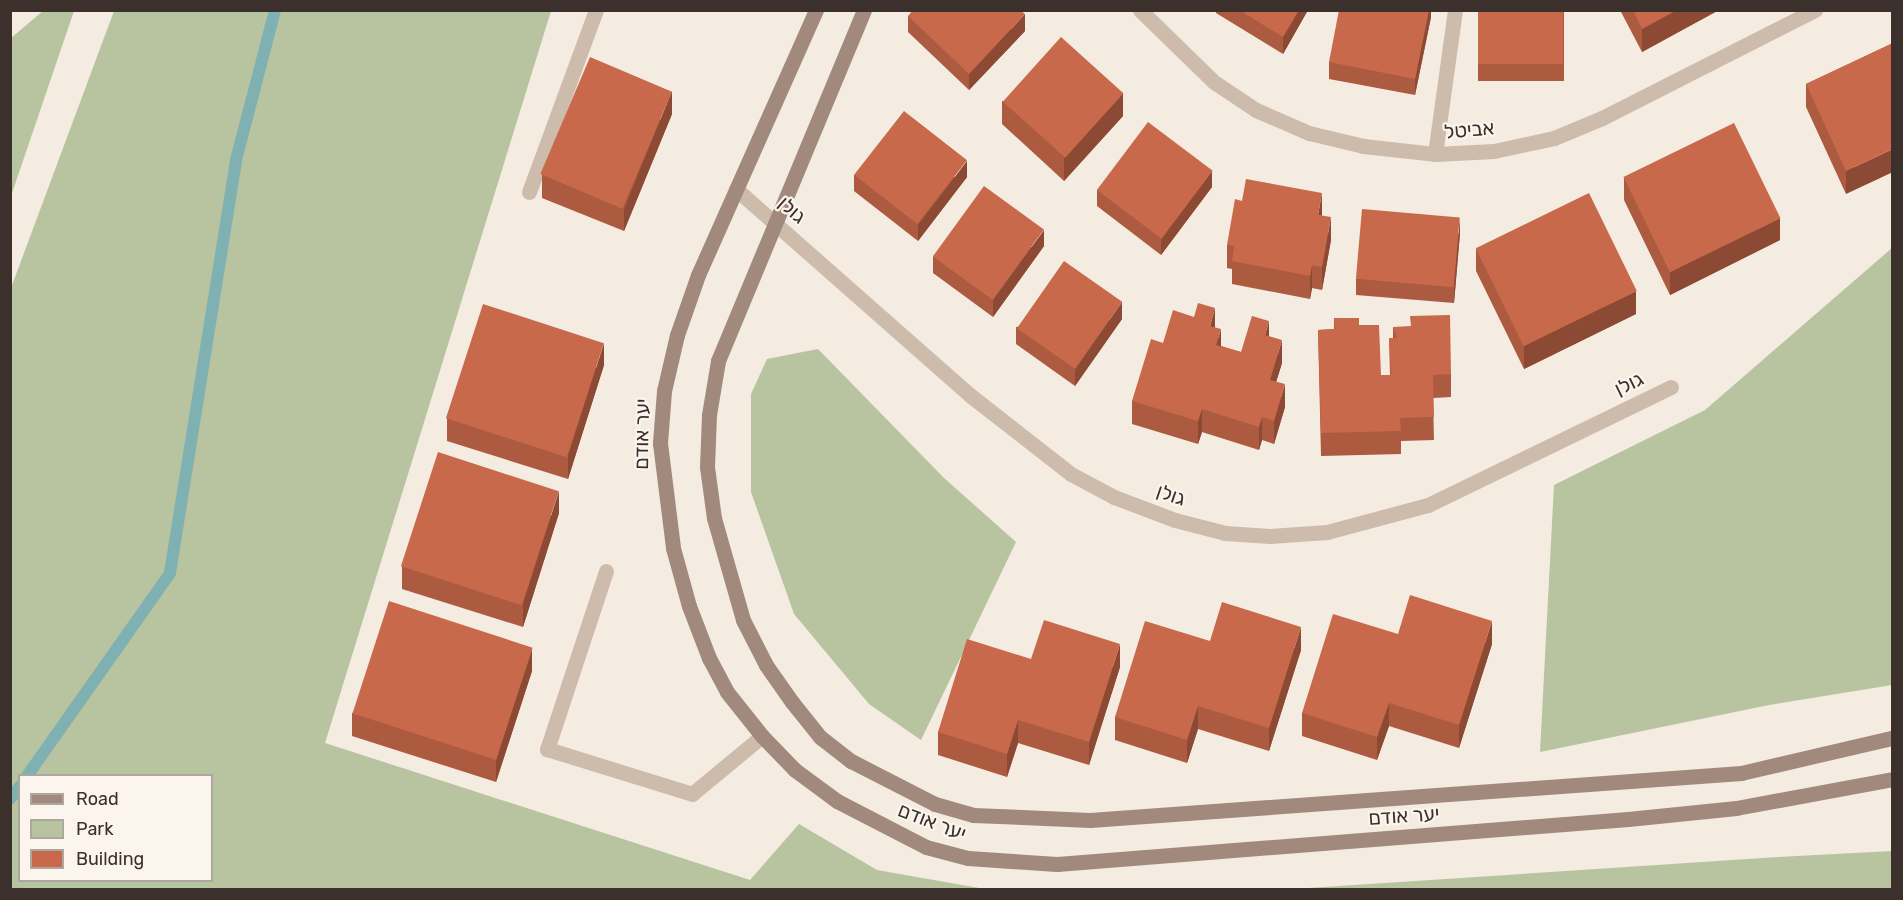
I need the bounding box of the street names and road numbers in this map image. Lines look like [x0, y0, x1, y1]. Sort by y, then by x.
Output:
street label: אביטל [1443, 116, 1495, 144]
street label: גולן [773, 191, 811, 229]
street label: גולן [1611, 367, 1647, 401]
street label: יער אודם [629, 398, 655, 470]
street label: גולן [1153, 479, 1189, 511]
street label: יער אודם [894, 798, 970, 846]
street label: יער אודם [1367, 802, 1441, 830]

